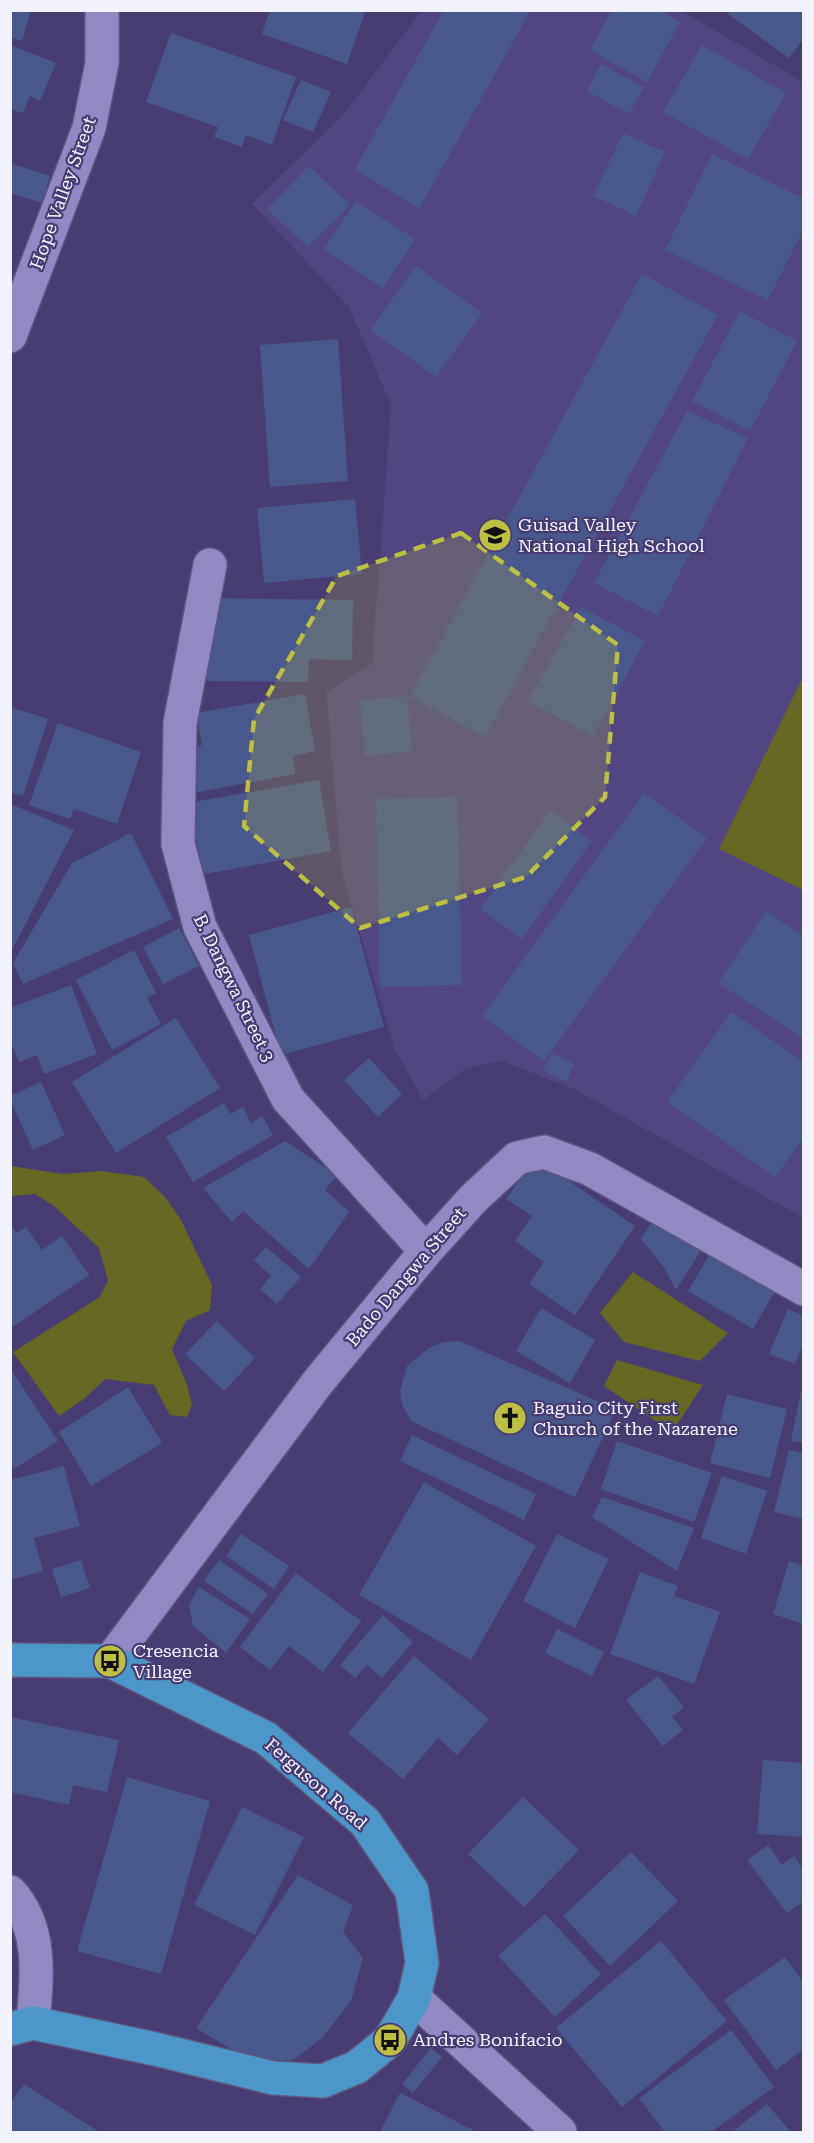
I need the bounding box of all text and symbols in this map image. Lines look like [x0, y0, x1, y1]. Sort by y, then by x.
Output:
street label: Hope Valley Street [25, 113, 100, 272]
place label: Guisad Valley National High School [518, 514, 705, 556]
school or university icon: Guisad Valley National High School [477, 517, 513, 553]
street label: B. Dangwa Street 3 [190, 911, 279, 1065]
street label: Bado Dangwa Street [341, 1203, 470, 1350]
place label: Baguio City First Church of the Nazarene [533, 1397, 738, 1439]
church icon: Baguio City First Church of the Nazarene [492, 1400, 528, 1436]
place label: Cresencia Village [133, 1640, 219, 1682]
bus stop icon: Cresencia Village [92, 1643, 128, 1679]
street label: Ferguson Road [261, 1734, 372, 1834]
bus stop icon: Andres Bonifacio [372, 2022, 408, 2058]
place label: Andres Bonifacio [413, 2029, 563, 2050]

